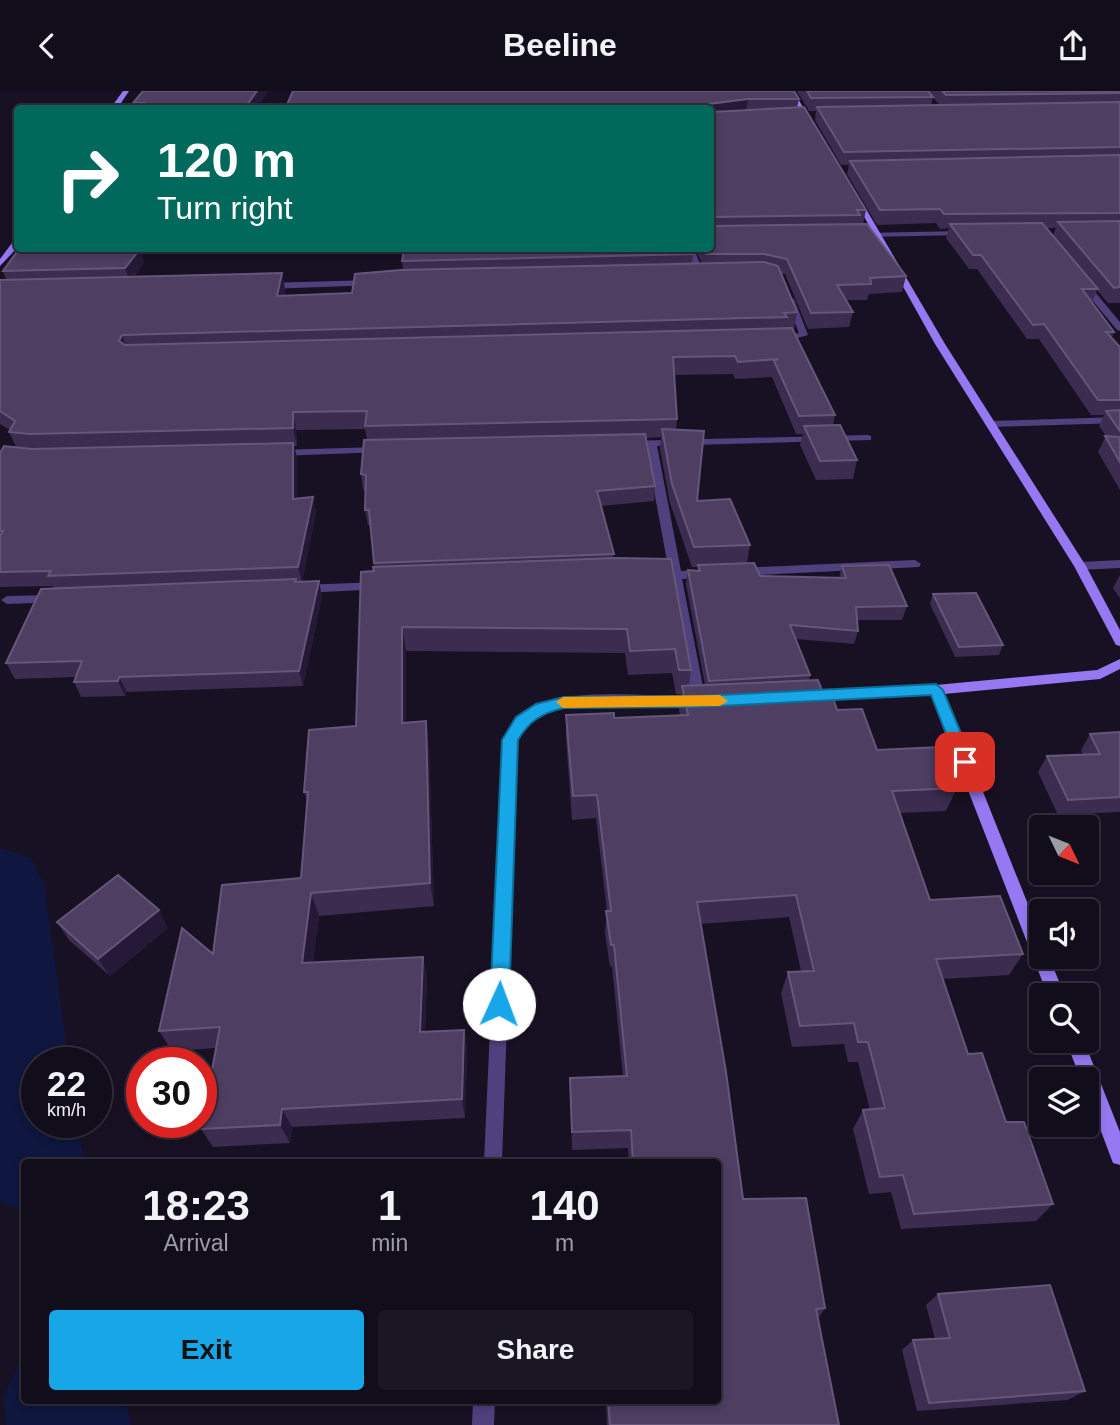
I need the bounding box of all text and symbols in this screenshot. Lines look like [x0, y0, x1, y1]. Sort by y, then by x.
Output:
icon: back [28, 27, 66, 65]
text: Beeline [503, 27, 617, 63]
icon: share [1054, 27, 1092, 65]
icon: right [42, 133, 133, 224]
text: 120 m [157, 133, 296, 187]
text: Turn right [157, 190, 293, 226]
pin [935, 732, 995, 792]
icon: arrive [946, 743, 984, 781]
north arrow [1029, 815, 1099, 885]
map controls [1029, 815, 1099, 1137]
button: sound [1029, 899, 1099, 969]
position arrow [462, 967, 536, 1041]
button: search [1029, 983, 1099, 1053]
speed limit sign: 30 [126, 1047, 217, 1138]
text: 22 [47, 1064, 86, 1103]
button: layers [1029, 1067, 1099, 1137]
text: km/h [47, 1100, 86, 1120]
text: 18:23 [142, 1182, 250, 1229]
text: 1 [378, 1182, 401, 1229]
text: 140 [530, 1182, 600, 1229]
text: Arrival [163, 1230, 229, 1256]
text: min [371, 1230, 408, 1256]
text: m [555, 1230, 574, 1256]
button: Exit [49, 1310, 364, 1390]
button: Share [378, 1310, 693, 1390]

